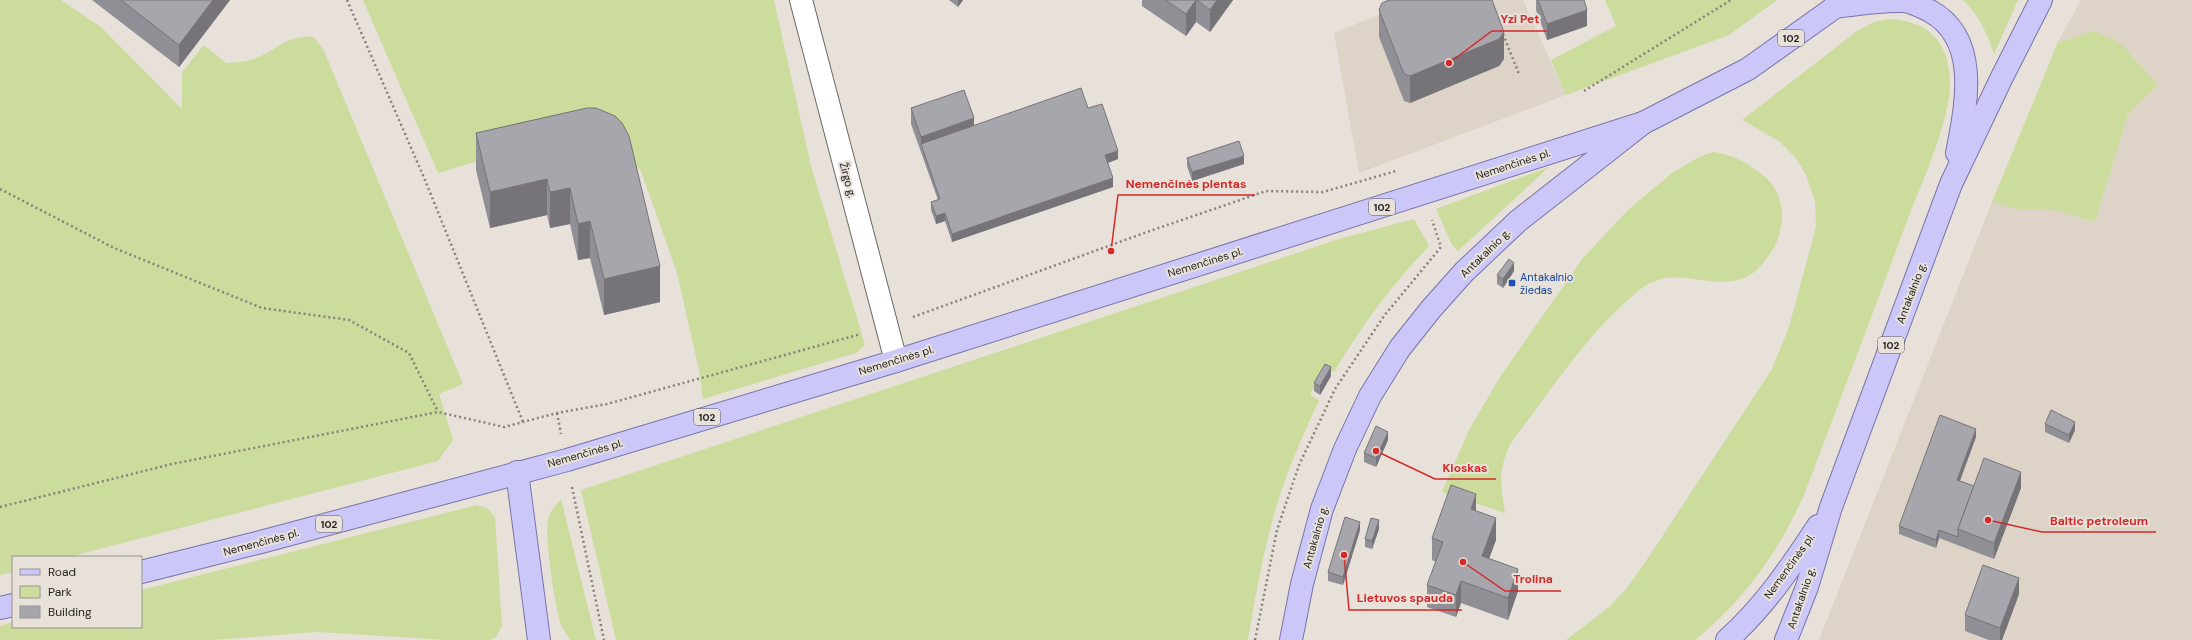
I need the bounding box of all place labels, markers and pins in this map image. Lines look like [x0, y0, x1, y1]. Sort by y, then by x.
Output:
callout: Yzi Pet [1492, 7, 1547, 31]
callout: Nemenčinės plentas [1118, 171, 1255, 195]
place label: Antakalnio žiedas [1520, 270, 1573, 297]
marker: Antakalnio žiedas [1507, 278, 1517, 288]
callout: Kioskas [1435, 455, 1496, 479]
callout: Baltic petroleum [2042, 508, 2156, 532]
callout: Trolina [1505, 567, 1561, 591]
callout: Lietuvos spauda [1349, 586, 1462, 610]

